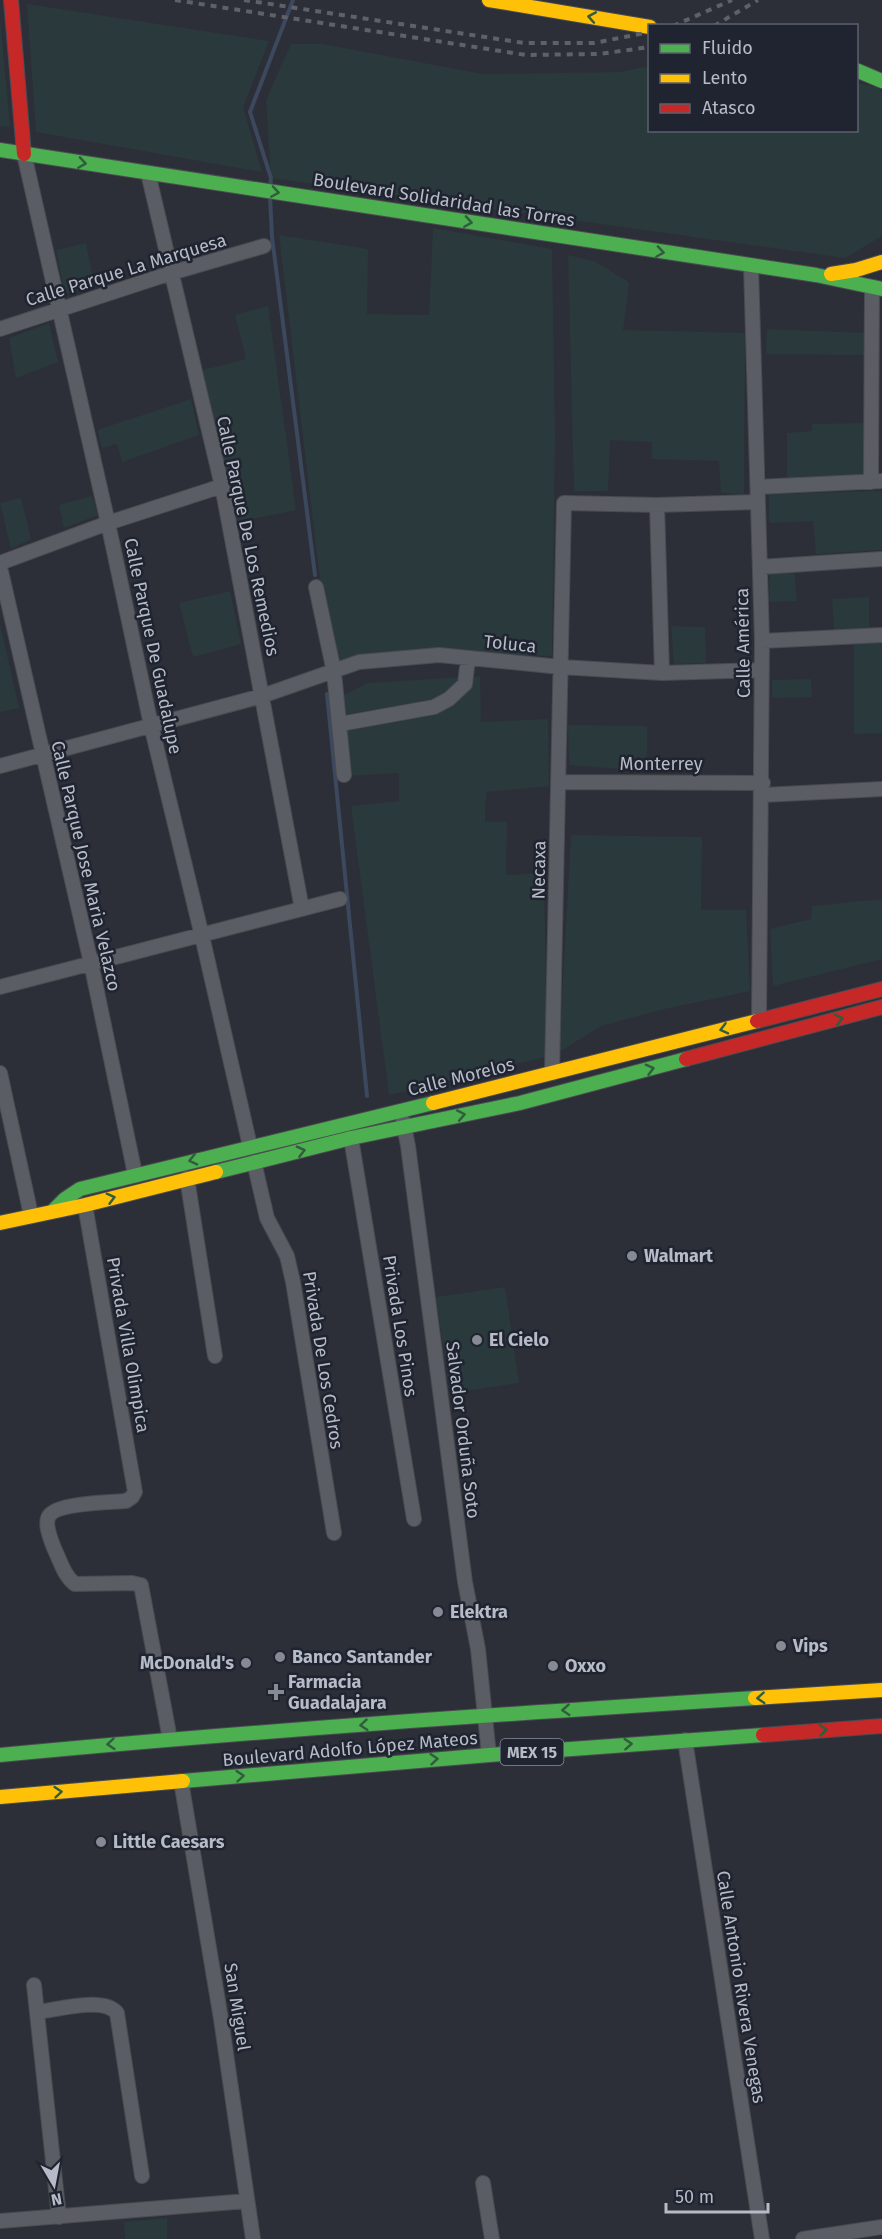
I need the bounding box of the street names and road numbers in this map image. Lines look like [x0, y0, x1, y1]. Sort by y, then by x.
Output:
street label: Boulevard Solidaridad las Torres [311, 168, 577, 232]
street label: Calle Parque La Marquesa [23, 229, 229, 311]
street label: Calle Parque De Los Remedios [212, 414, 284, 658]
street label: Calle Parque De Guadalupe [119, 536, 187, 756]
street label: Calle América [731, 588, 755, 698]
street label: Toluca [483, 630, 537, 658]
street label: Calle Parque Jose Maria Velazco [46, 739, 126, 993]
street label: Monterrey [619, 753, 703, 775]
street label: Necaxa [527, 841, 551, 899]
street label: Calle Morelos [405, 1053, 517, 1101]
street label: Privada Los Pinos [378, 1254, 422, 1398]
street label: Privada Villa Olimpica [102, 1255, 154, 1435]
street label: Privada De Los Cedros [298, 1269, 348, 1451]
street label: Salvador Orduña Soto [441, 1340, 485, 1520]
street label: Boulevard Adolfo López Mateos [222, 1727, 478, 1771]
road number: MEX 15 [500, 1739, 564, 1765]
street label: Calle Antonio Rivera Venegas [712, 1869, 770, 2105]
street label: San Miguel [219, 1961, 255, 2053]

